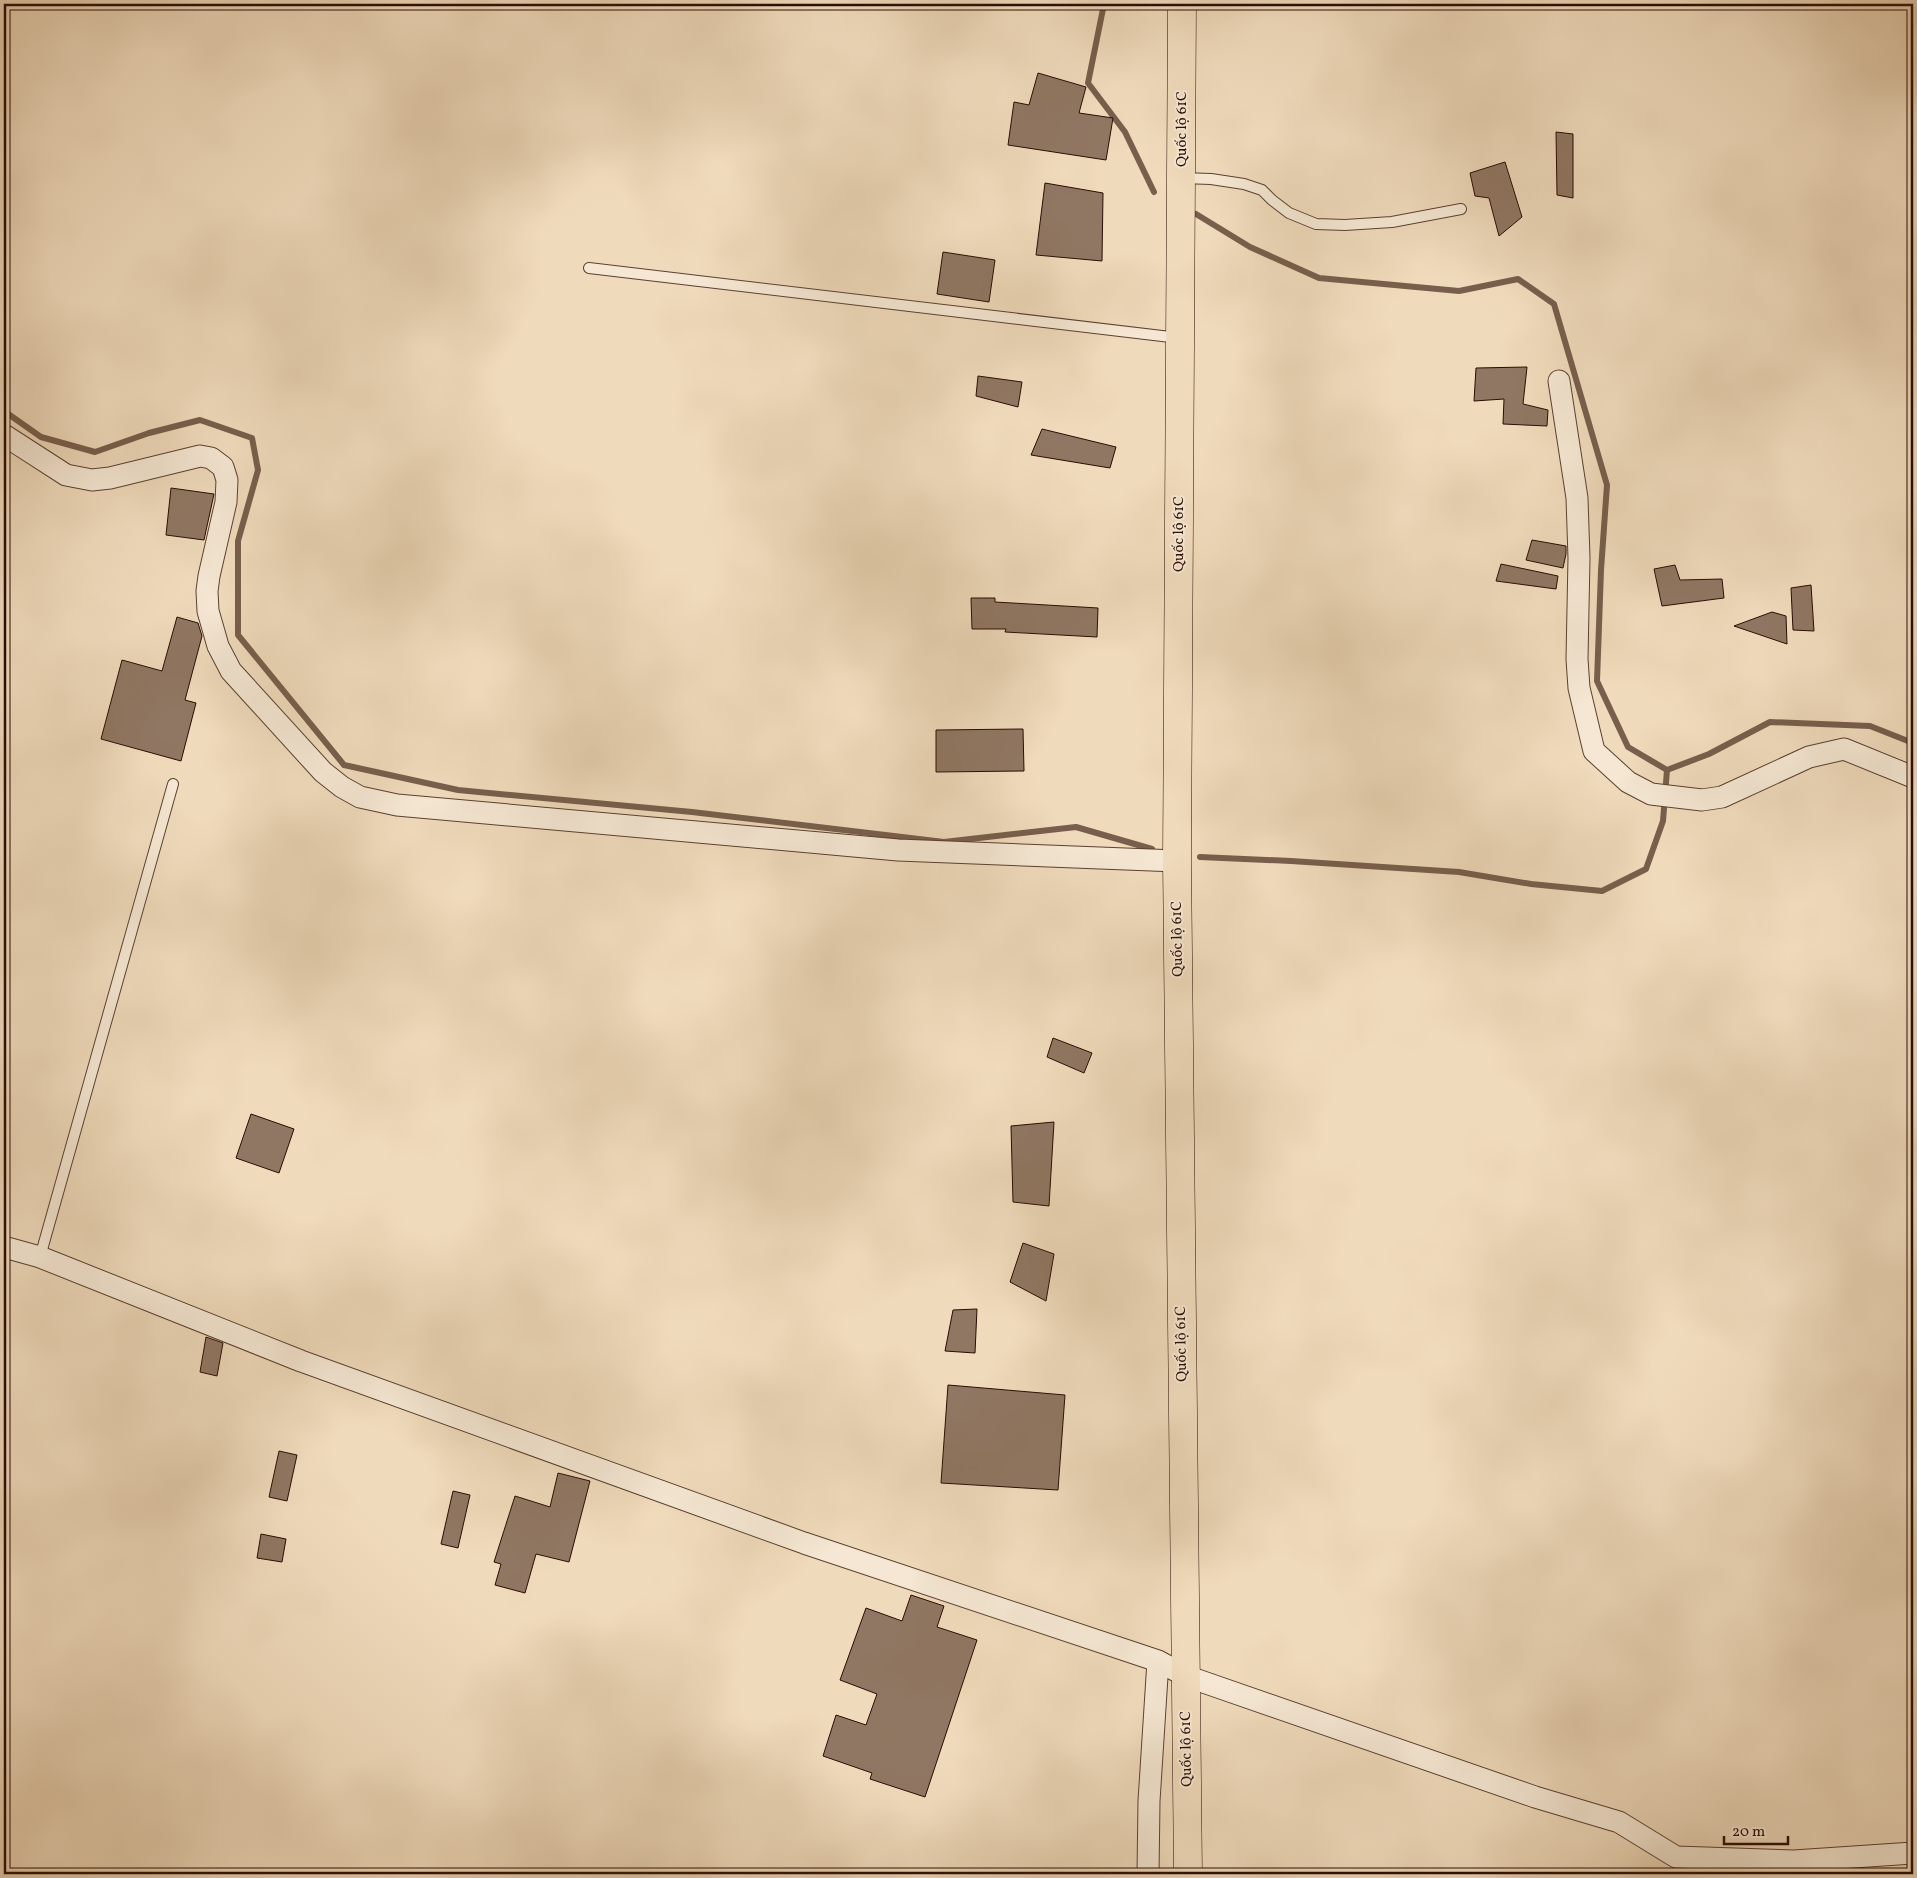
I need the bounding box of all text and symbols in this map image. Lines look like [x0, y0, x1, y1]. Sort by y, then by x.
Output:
street label: Quốc lộ 61C [1172, 91, 1193, 167]
street label: Quốc lộ 61C [1169, 496, 1190, 572]
street label: Quốc lộ 61C [1167, 901, 1189, 977]
street label: Quốc lộ 61C [1171, 1306, 1193, 1382]
street label: Quốc lộ 61C [1176, 1711, 1198, 1787]
scale bar [1724, 1813, 1788, 1845]
text: 20 m [1732, 1822, 1765, 1843]

